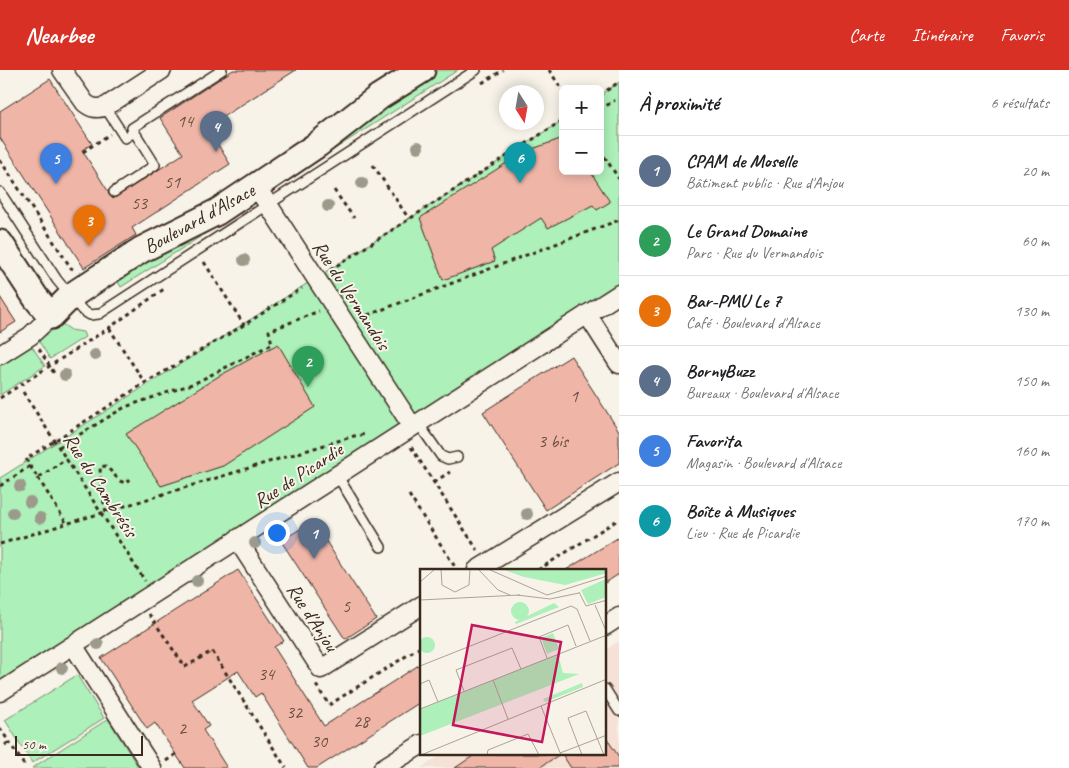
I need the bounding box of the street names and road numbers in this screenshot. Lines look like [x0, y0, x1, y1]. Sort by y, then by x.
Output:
street label: Boulevard d'Alsace [139, 177, 260, 259]
street label: Rue du Vermandois [307, 236, 397, 357]
street label: Rue du Cambrésis [58, 428, 145, 544]
street label: Rue de Picardie [249, 436, 349, 514]
street label: Rue d'Anjou [281, 578, 345, 657]

